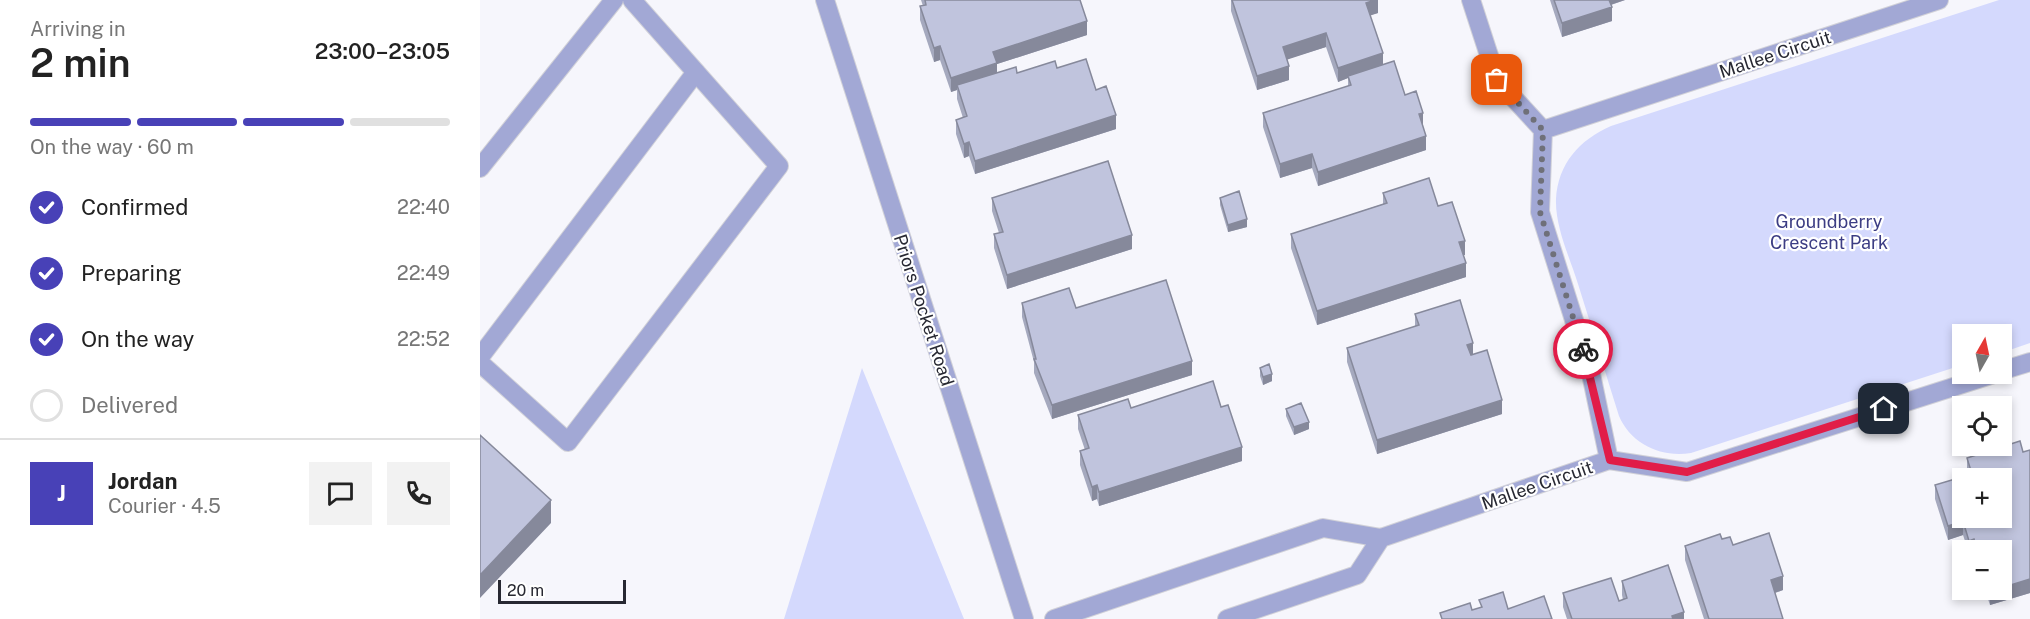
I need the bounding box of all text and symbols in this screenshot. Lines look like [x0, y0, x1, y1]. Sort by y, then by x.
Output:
text: Arriving in [30, 17, 125, 41]
street label: Mallee Circuit [1716, 26, 1834, 82]
text: 23:00–23:05 [315, 38, 450, 64]
text: 2 min [30, 40, 131, 86]
pin [1471, 54, 1522, 105]
icon: bag [1480, 63, 1513, 96]
text: On the way · 60 m [30, 135, 194, 159]
icon: check [30, 191, 63, 224]
text: Confirmed [81, 194, 188, 220]
text: 22:40 [397, 195, 450, 219]
park label: Groundberry Crescent Park [1770, 211, 1888, 253]
street label: Priors Pocket Road [890, 232, 958, 388]
icon: check [30, 257, 63, 290]
text: Preparing [81, 260, 182, 286]
text: 22:49 [397, 261, 450, 285]
courier [1553, 319, 1613, 379]
icon: check [30, 323, 63, 356]
north arrow [1952, 324, 2012, 384]
map controls [1952, 324, 2012, 600]
text: On the way [81, 326, 194, 352]
text: 22:52 [397, 327, 450, 351]
icon: bike [1567, 333, 1600, 366]
pin [1858, 383, 1909, 434]
text: Delivered [81, 392, 178, 418]
icon: home [1867, 392, 1900, 425]
button: locate [1952, 396, 2012, 456]
street label: Mallee Circuit [1479, 456, 1595, 514]
button: chat [309, 462, 372, 525]
button: phone [387, 462, 450, 525]
text: Jordan [108, 468, 177, 494]
button: + [1952, 468, 2012, 528]
text: J [57, 480, 66, 506]
text: Courier · 4.5 [108, 494, 221, 518]
button: − [1952, 540, 2012, 600]
scale bar [498, 577, 626, 604]
text: 20 m [507, 581, 544, 600]

